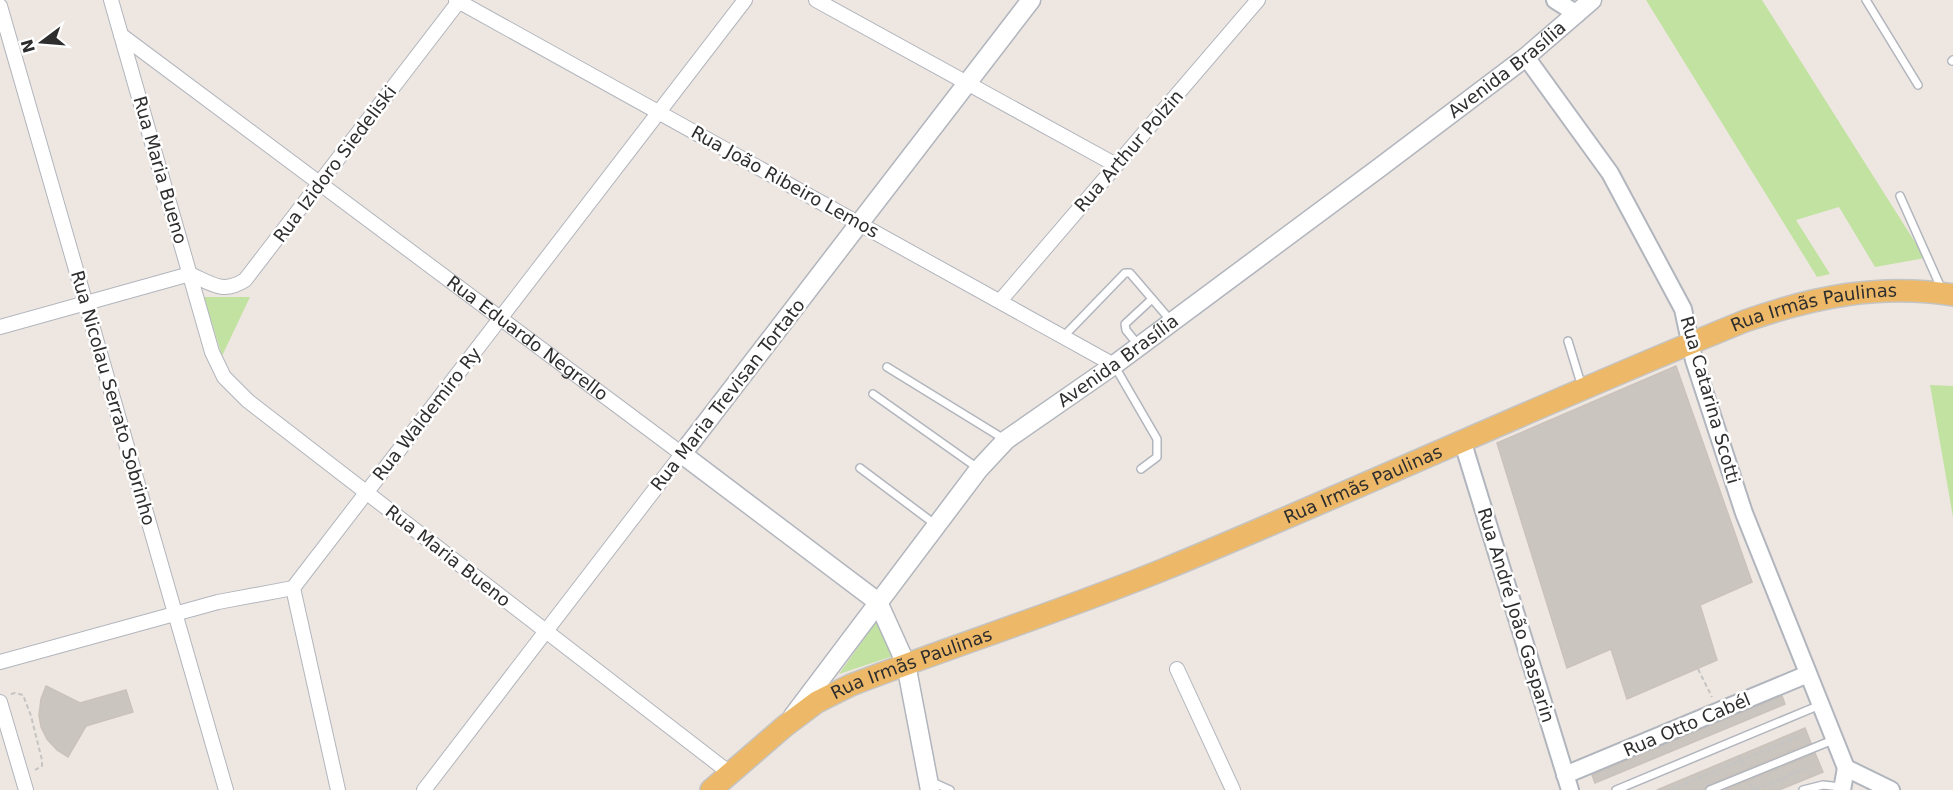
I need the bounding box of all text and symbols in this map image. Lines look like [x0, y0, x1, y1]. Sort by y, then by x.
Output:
north arrow [12, 12, 72, 72]
street label: Avenida Brasília [1444, 16, 1570, 122]
text: N [17, 37, 39, 55]
street label: Rua Izidoro Siedeliski [269, 81, 400, 246]
street label: Rua Arthur Polzin [1070, 85, 1187, 216]
street label: Rua Maria Bueno [129, 94, 192, 246]
street label: Rua João Ribeiro Lemos [688, 121, 883, 242]
street label: Rua Nicolau Serrato Sobrinho [67, 268, 160, 528]
street label: Rua Eduardo Negrello [443, 271, 612, 405]
street label: Rua Irmãs Paulinas [1727, 280, 1897, 336]
street label: Rua Maria Trevisan Tortato [646, 295, 809, 495]
street label: Avenida Brasília [1053, 310, 1182, 411]
street label: Rua Catarina Scotti [1676, 314, 1744, 486]
street label: Rua Waldemiro Ry [368, 343, 485, 485]
street label: Rua Irmãs Paulinas [1281, 440, 1445, 528]
street label: Rua Maria Bueno [382, 500, 515, 611]
street label: Rua André João Gasparin [1474, 505, 1559, 725]
street label: Rua Irmãs Paulinas [827, 623, 995, 703]
street label: Rua Otto Cabél [1620, 688, 1753, 761]

